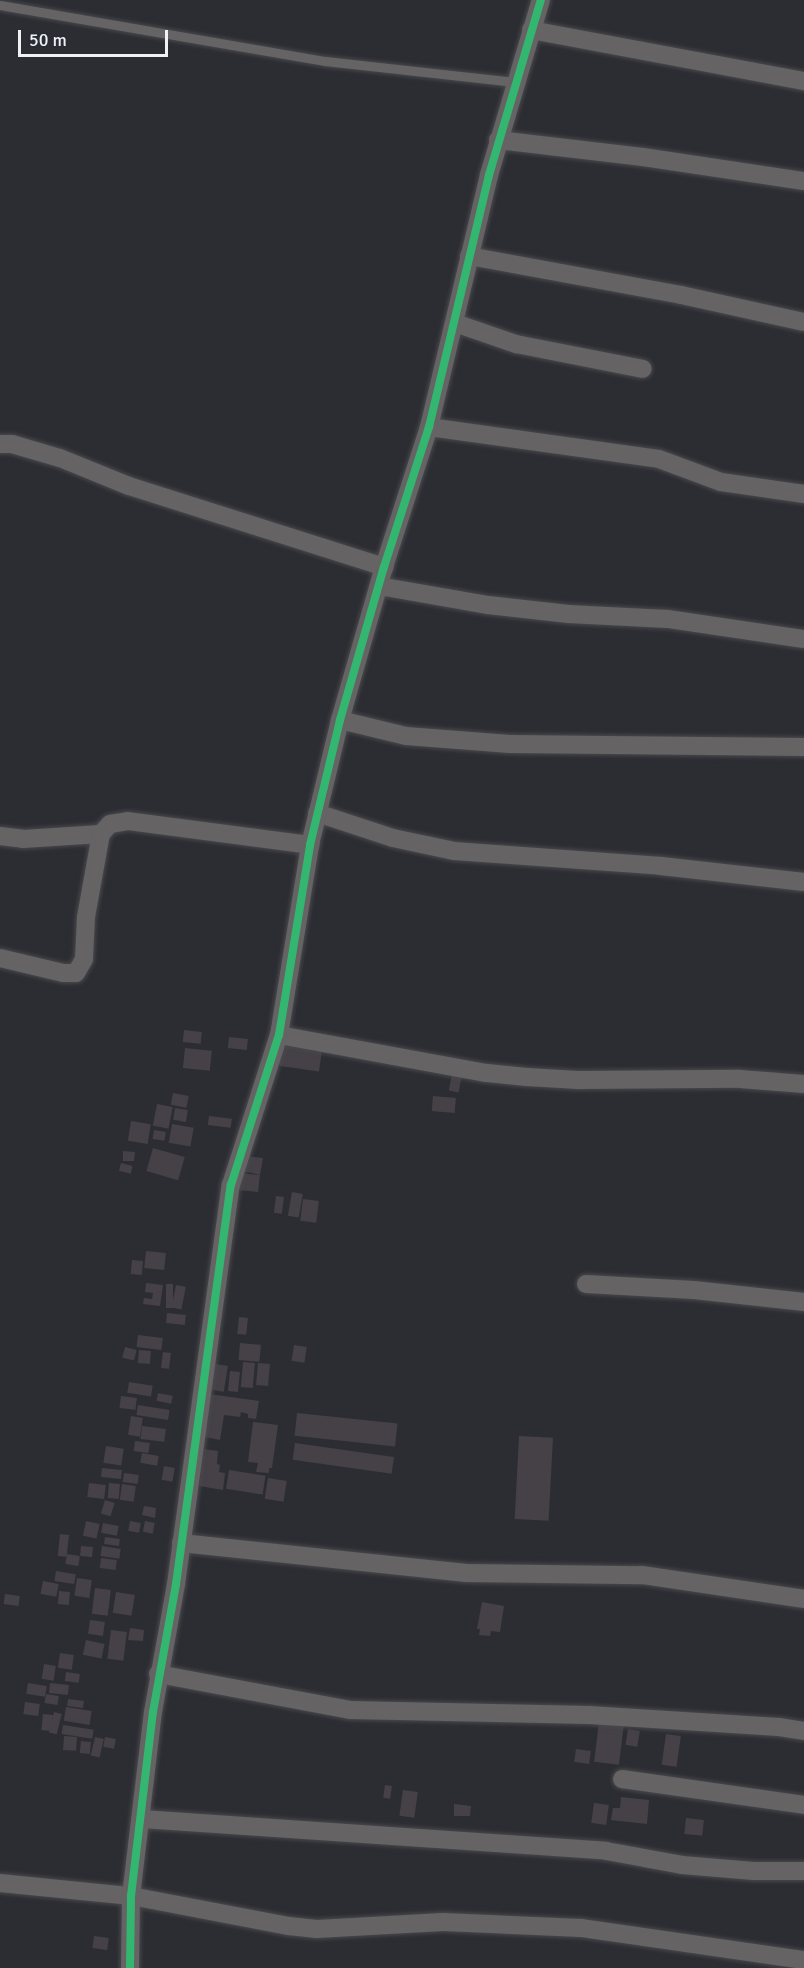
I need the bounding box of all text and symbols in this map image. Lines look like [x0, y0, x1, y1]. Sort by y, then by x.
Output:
scale bar [21, 18, 171, 56]
text: 50 m [29, 29, 67, 51]

